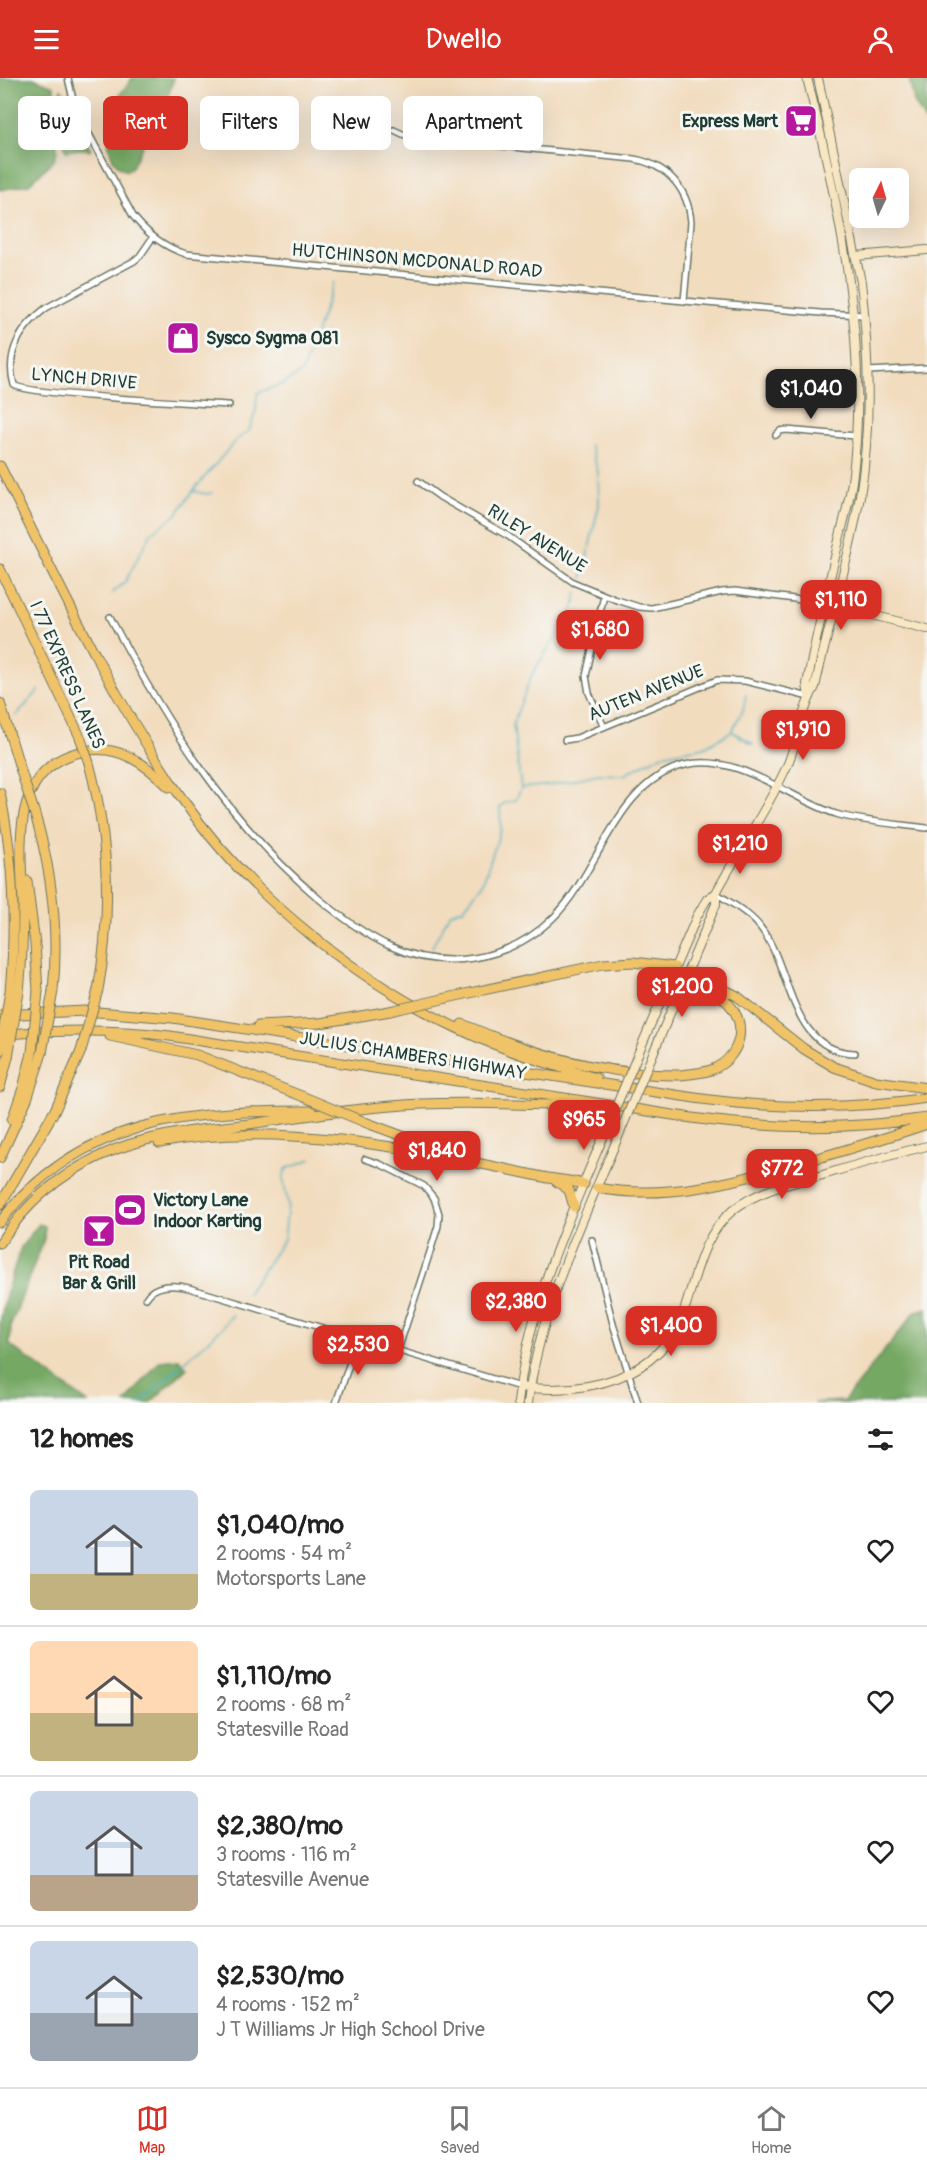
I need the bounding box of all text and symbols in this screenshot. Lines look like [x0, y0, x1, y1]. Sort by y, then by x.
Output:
icon: menu [30, 23, 63, 56]
text: Dwello [426, 23, 501, 56]
icon: person [864, 23, 897, 56]
chip: Buy [18, 96, 91, 150]
chip: Rent [103, 96, 188, 150]
chip: Filters [200, 96, 299, 150]
chip: New [311, 96, 391, 150]
chip: Apartment [403, 96, 543, 150]
supermarket icon: Express Mart [783, 103, 819, 139]
place label: Express Mart [682, 110, 779, 133]
north arrow [849, 168, 909, 228]
map controls [849, 168, 909, 228]
street label: HUTCHINSON MCDONALD ROAD [291, 239, 543, 283]
shop icon: Sysco Sygma 081 [165, 320, 201, 356]
place label: Sysco Sygma 081 [206, 327, 339, 350]
street label: LYNCH DRIVE [30, 363, 138, 395]
pin: $1,040 [762, 369, 860, 420]
text: $1,040 [780, 376, 842, 401]
street label: RILEY AVENUE [483, 499, 591, 579]
pin: $1,110 [792, 580, 890, 631]
text: $1,110 [814, 587, 868, 612]
street label: I 77 EXPRESS LANES [24, 597, 110, 753]
pin: $1,680 [551, 610, 649, 661]
text: $1,680 [570, 617, 630, 642]
street label: AUTEN AVENUE [585, 659, 707, 727]
pin: $1,910 [754, 710, 852, 761]
text: $1,910 [775, 717, 831, 742]
pin: $1,210 [691, 824, 789, 875]
text: $1,210 [712, 831, 768, 856]
pin: $1,200 [633, 967, 731, 1018]
text: $1,200 [651, 974, 713, 999]
street label: JULIUS CHAMBERS HIGHWAY [298, 1027, 529, 1085]
pin: $965 [548, 1100, 620, 1151]
text: $965 [562, 1107, 606, 1132]
pin: $1,840 [388, 1131, 486, 1182]
text: $1,840 [407, 1138, 467, 1163]
pin: $772 [746, 1149, 818, 1200]
text: $772 [760, 1156, 804, 1181]
place label: Victory Lane Indoor Karting [153, 1189, 262, 1233]
sports icon: Victory Lane Indoor Karting [112, 1192, 148, 1228]
bar icon: Pit Road Bar & Grill [81, 1213, 117, 1249]
place label: Pit Road Bar & Grill [62, 1251, 136, 1295]
pin: $2,380 [467, 1282, 565, 1333]
text: $2,380 [485, 1289, 547, 1314]
pin: $1,400 [622, 1306, 720, 1357]
text: $1,400 [640, 1313, 702, 1338]
pin: $2,530 [309, 1325, 407, 1376]
text: $2,530 [327, 1332, 389, 1357]
text: 12 homes [30, 1423, 133, 1455]
icon: filters [864, 1423, 897, 1456]
text: $1,040/mo [216, 1509, 344, 1541]
icon: home [78, 1514, 150, 1586]
icon: heart [864, 1534, 897, 1567]
text: 2 rooms · 54 m² [216, 1541, 352, 1566]
text: Motorsports Lane [216, 1566, 366, 1591]
text: $1,110/mo [216, 1660, 331, 1692]
icon: home [78, 1665, 150, 1737]
icon: heart [864, 1685, 897, 1718]
text: 2 rooms · 68 m² [216, 1692, 351, 1717]
text: Statesville Road [216, 1717, 349, 1742]
text: $2,380/mo [216, 1810, 343, 1842]
icon: home [78, 1815, 150, 1887]
icon: heart [864, 1835, 897, 1868]
text: 3 rooms · 116 m² [216, 1842, 357, 1867]
text: Statesville Avenue [216, 1867, 369, 1892]
text: $2,530/mo [216, 1960, 344, 1992]
icon: home [78, 1965, 150, 2037]
icon: heart [864, 1985, 897, 2018]
text: 4 rooms · 152 m² [216, 1992, 360, 2017]
text: J T Williams Jr High School Drive [216, 2017, 485, 2042]
tab: Map [136, 2102, 169, 2158]
tab: Saved [440, 2102, 480, 2158]
tab: Home [751, 2102, 791, 2158]

